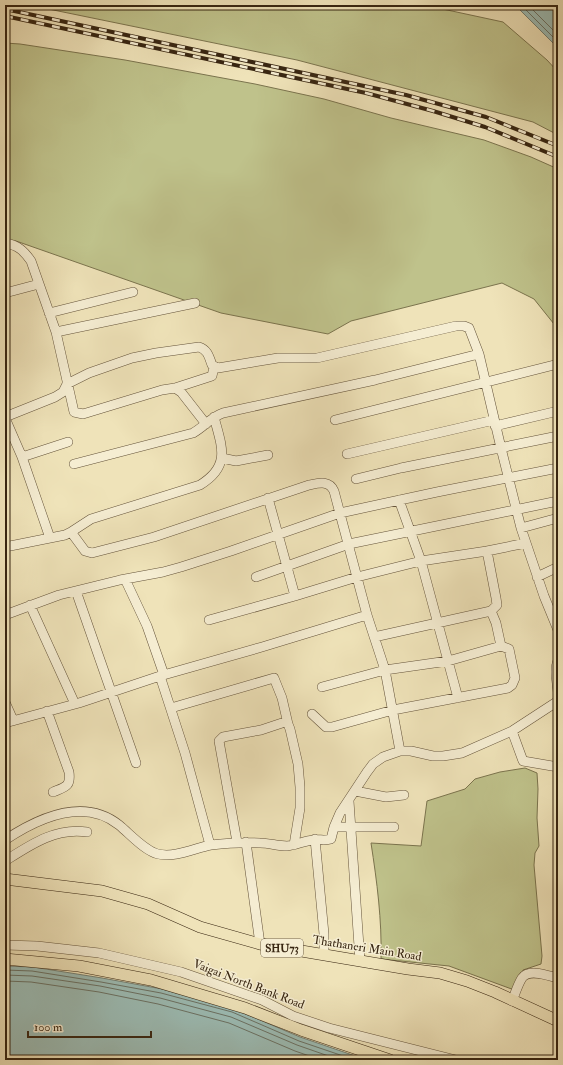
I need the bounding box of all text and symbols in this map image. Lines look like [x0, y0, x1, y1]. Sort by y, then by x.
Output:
street label: Thathaneri Main Road [311, 932, 423, 965]
road number: SHU73 [261, 939, 303, 957]
street label: Vaigai North Bank Road [191, 956, 307, 1013]
scale bar [28, 1013, 151, 1039]
text: 100 m [34, 1020, 63, 1035]

